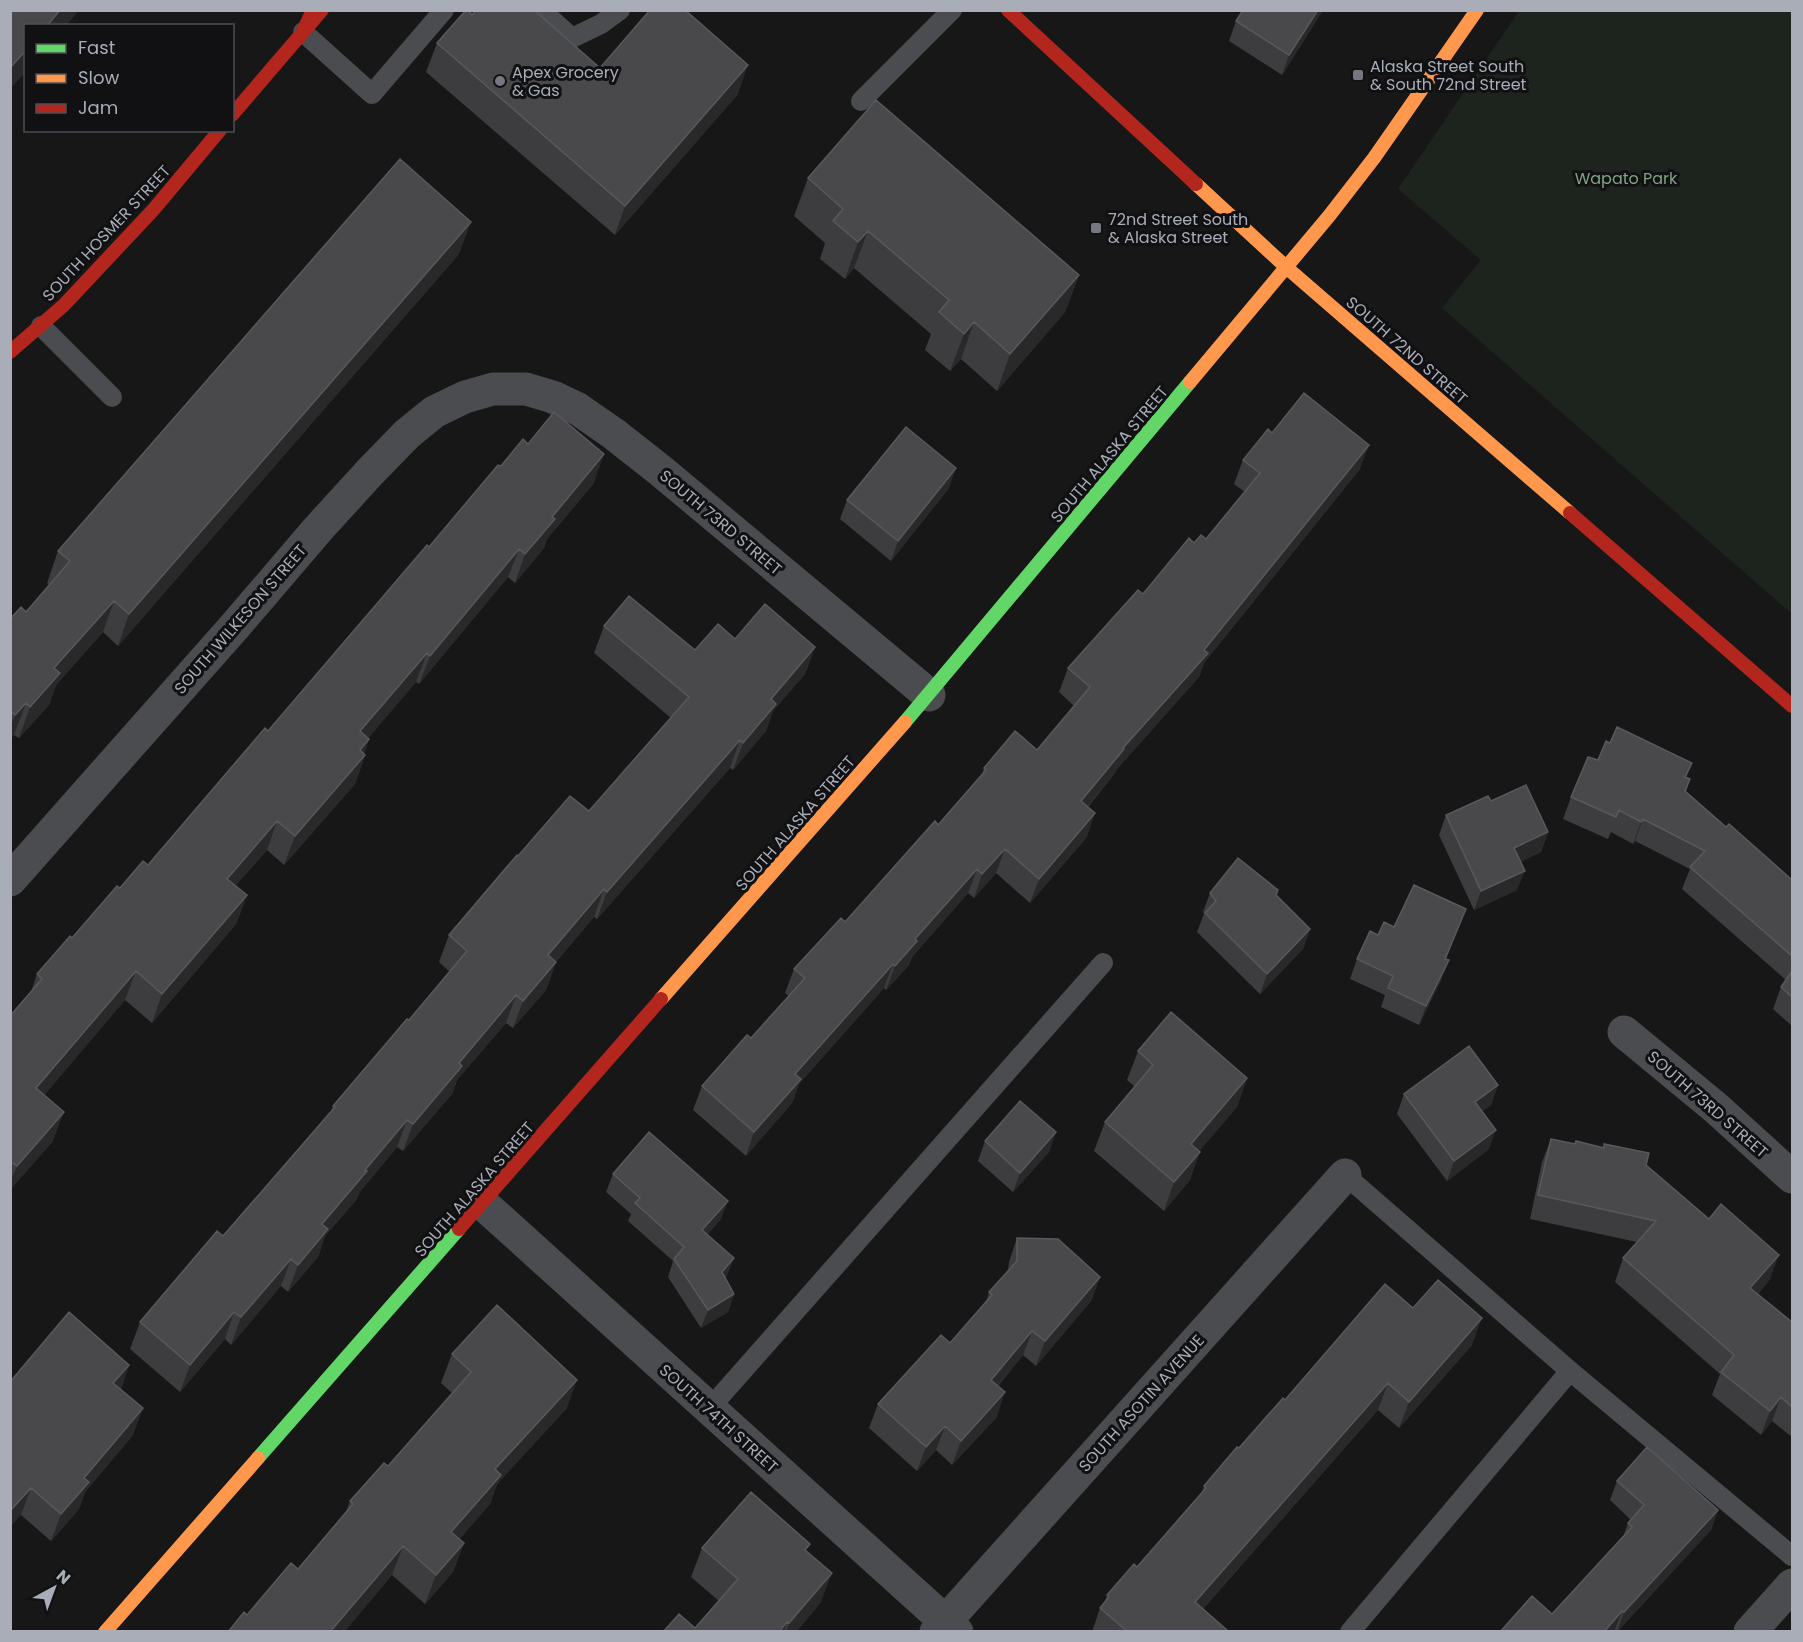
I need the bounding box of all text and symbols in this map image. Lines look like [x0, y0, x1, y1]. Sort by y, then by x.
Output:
legend [24, 24, 234, 132]
text: Fast [78, 35, 115, 60]
place label: Alaska Street South & South 72nd Street [1370, 55, 1527, 96]
place label: Apex Grocery & Gas [512, 61, 619, 102]
text: Slow [78, 65, 120, 90]
marker: Alaska Street South & South 72nd Street [1351, 68, 1365, 82]
marker: Apex Grocery & Gas [493, 74, 507, 88]
text: Jam [78, 95, 118, 120]
street label: SOUTH HOSMER STREET [37, 160, 176, 307]
park label: Wapato Park [1575, 167, 1678, 190]
place label: 72nd Street South & Alaska Street [1108, 208, 1248, 249]
marker: 72nd Street South & Alaska Street [1089, 221, 1103, 235]
street label: SOUTH 72ND STREET [1341, 291, 1473, 410]
street label: SOUTH ALASKA STREET [1045, 381, 1174, 528]
street label: SOUTH 73RD STREET [655, 464, 787, 581]
street label: SOUTH WILKESON STREET [169, 539, 312, 699]
street label: SOUTH ALASKA STREET [730, 751, 861, 896]
street label: SOUTH 73RD STREET [1642, 1045, 1773, 1163]
street label: SOUTH ALASKA STREET [409, 1117, 540, 1262]
street label: SOUTH ASOTIN AVENUE [1073, 1330, 1209, 1477]
street label: SOUTH 74TH STREET [654, 1359, 783, 1478]
north arrow [24, 1558, 84, 1618]
text: N [51, 1564, 76, 1590]

